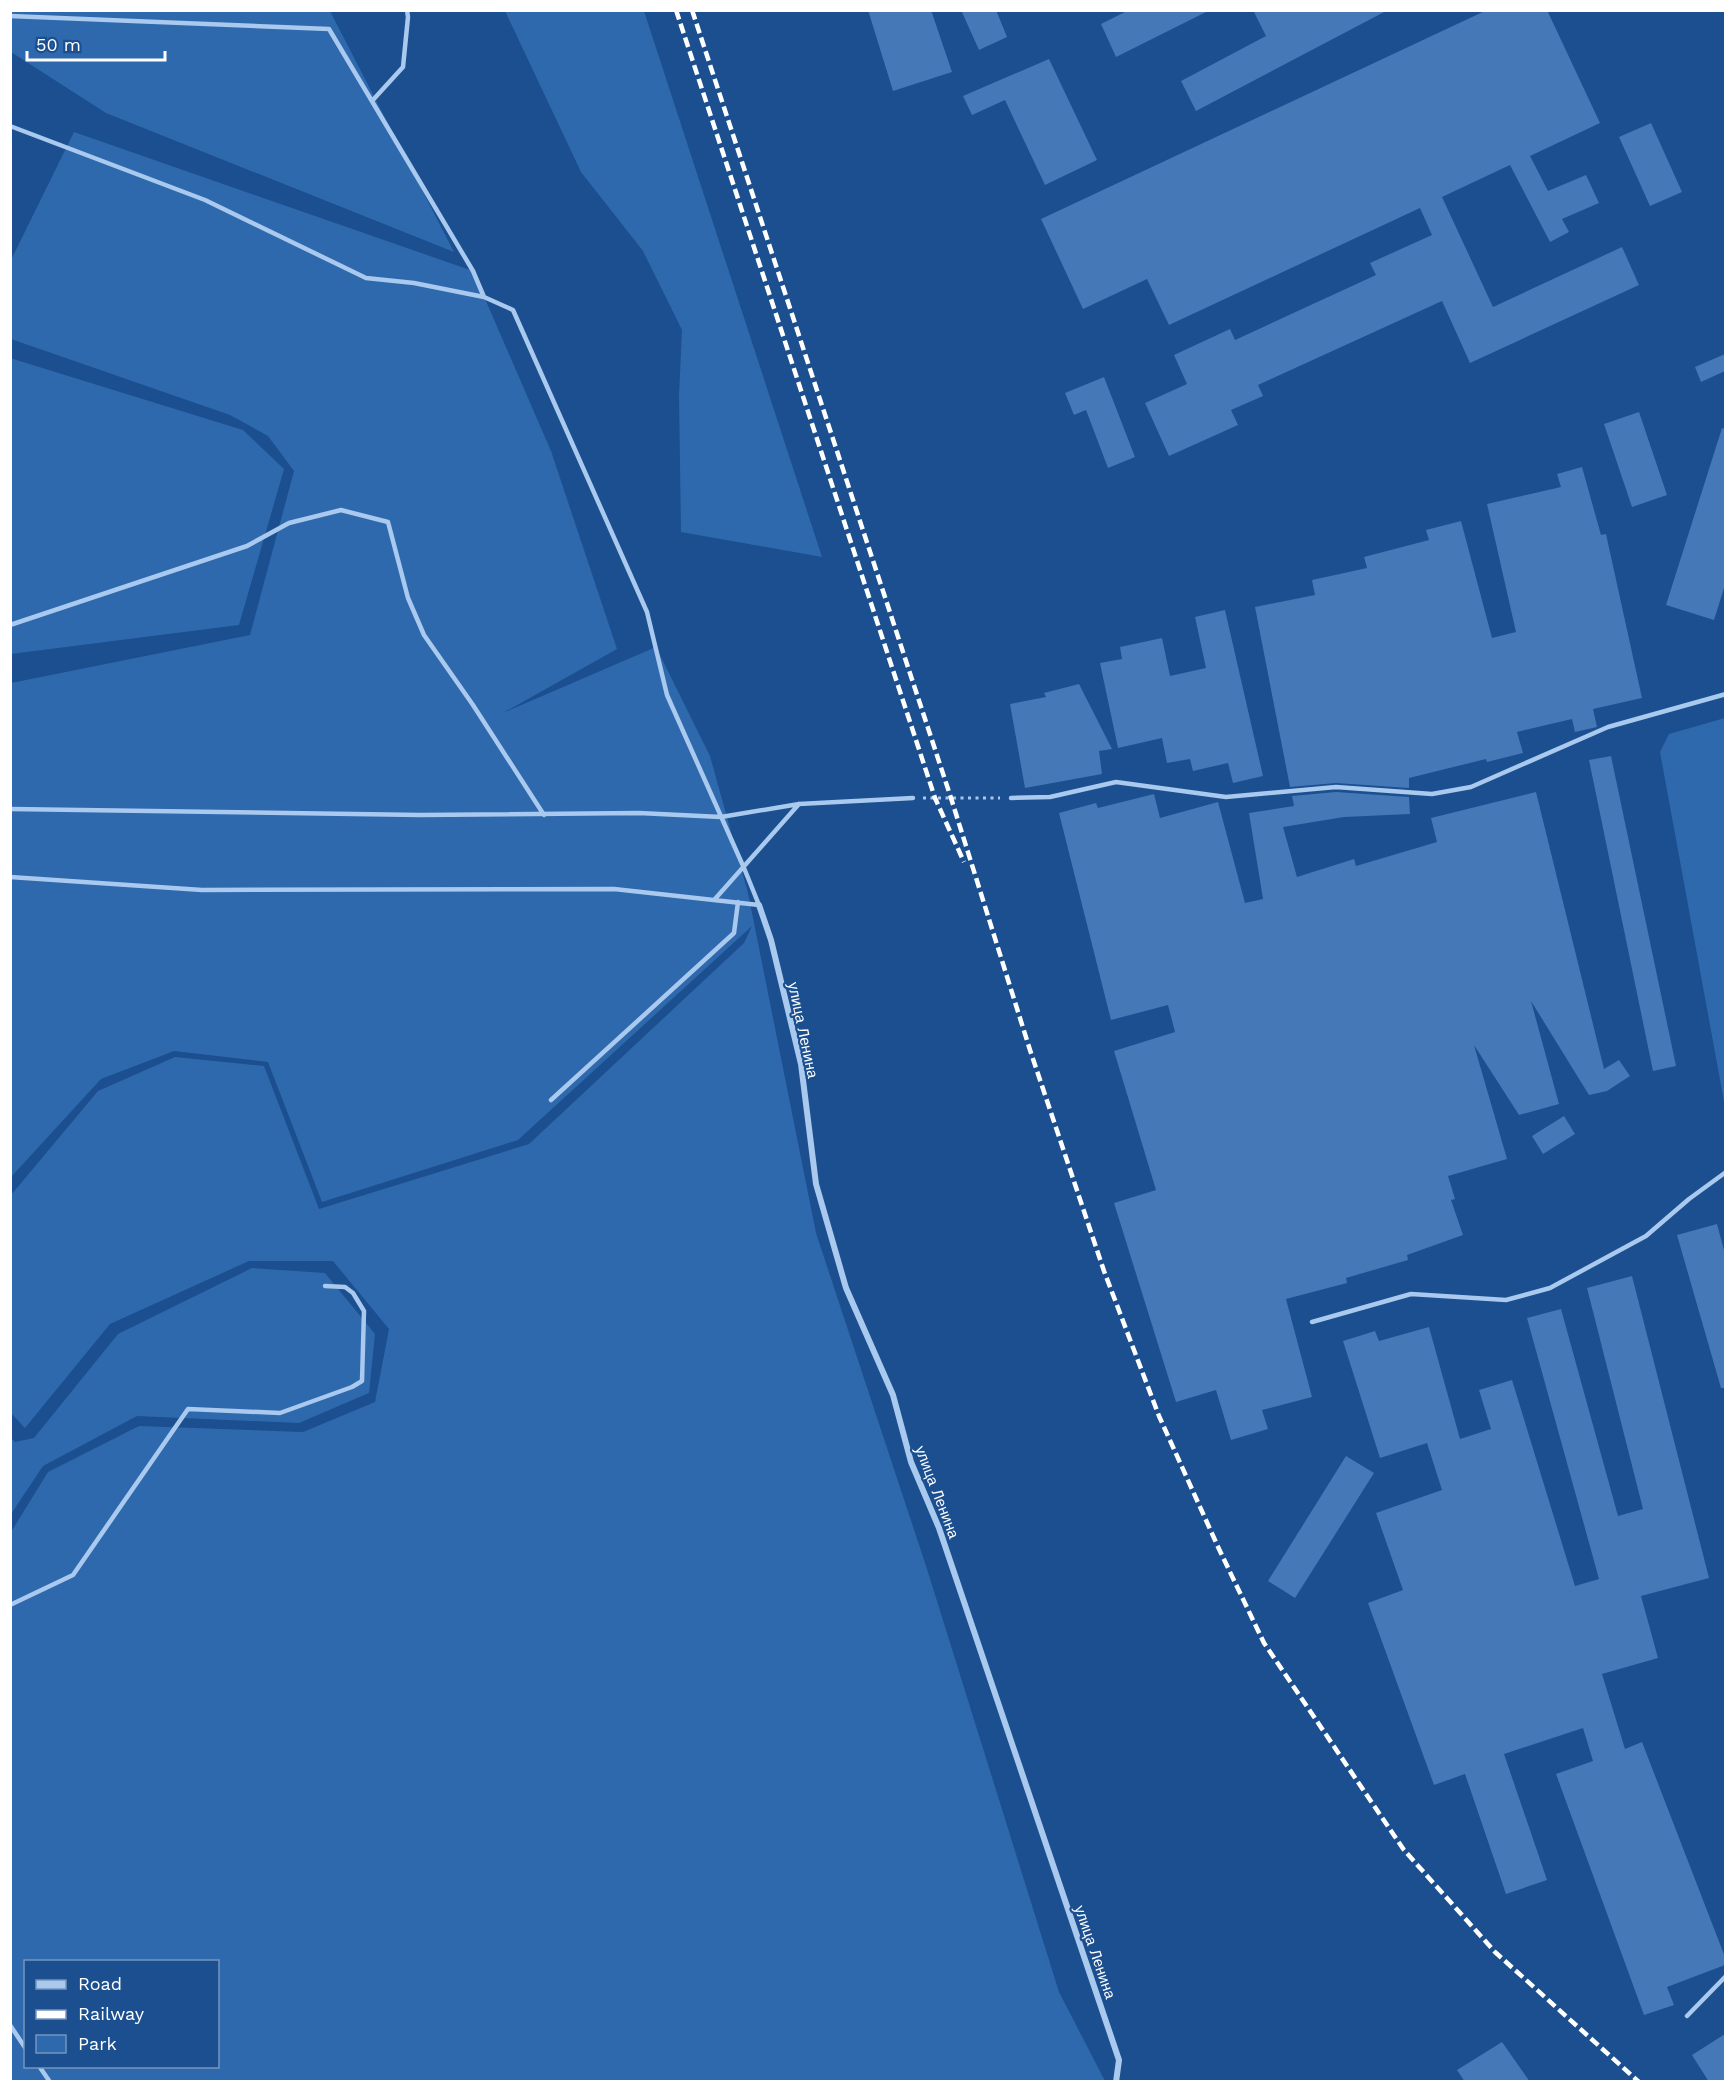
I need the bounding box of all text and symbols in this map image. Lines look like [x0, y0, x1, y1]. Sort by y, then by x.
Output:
scale bar [27, 24, 165, 62]
text: 50 m [36, 34, 81, 55]
street label: улица Ленина [784, 980, 822, 1080]
street label: улица Ленина [911, 1443, 963, 1542]
street label: улица Ленина [1071, 1903, 1120, 2002]
legend [24, 1960, 219, 2068]
text: Road [78, 1973, 122, 1994]
text: Railway [78, 2003, 145, 2024]
text: Park [78, 2033, 117, 2054]

